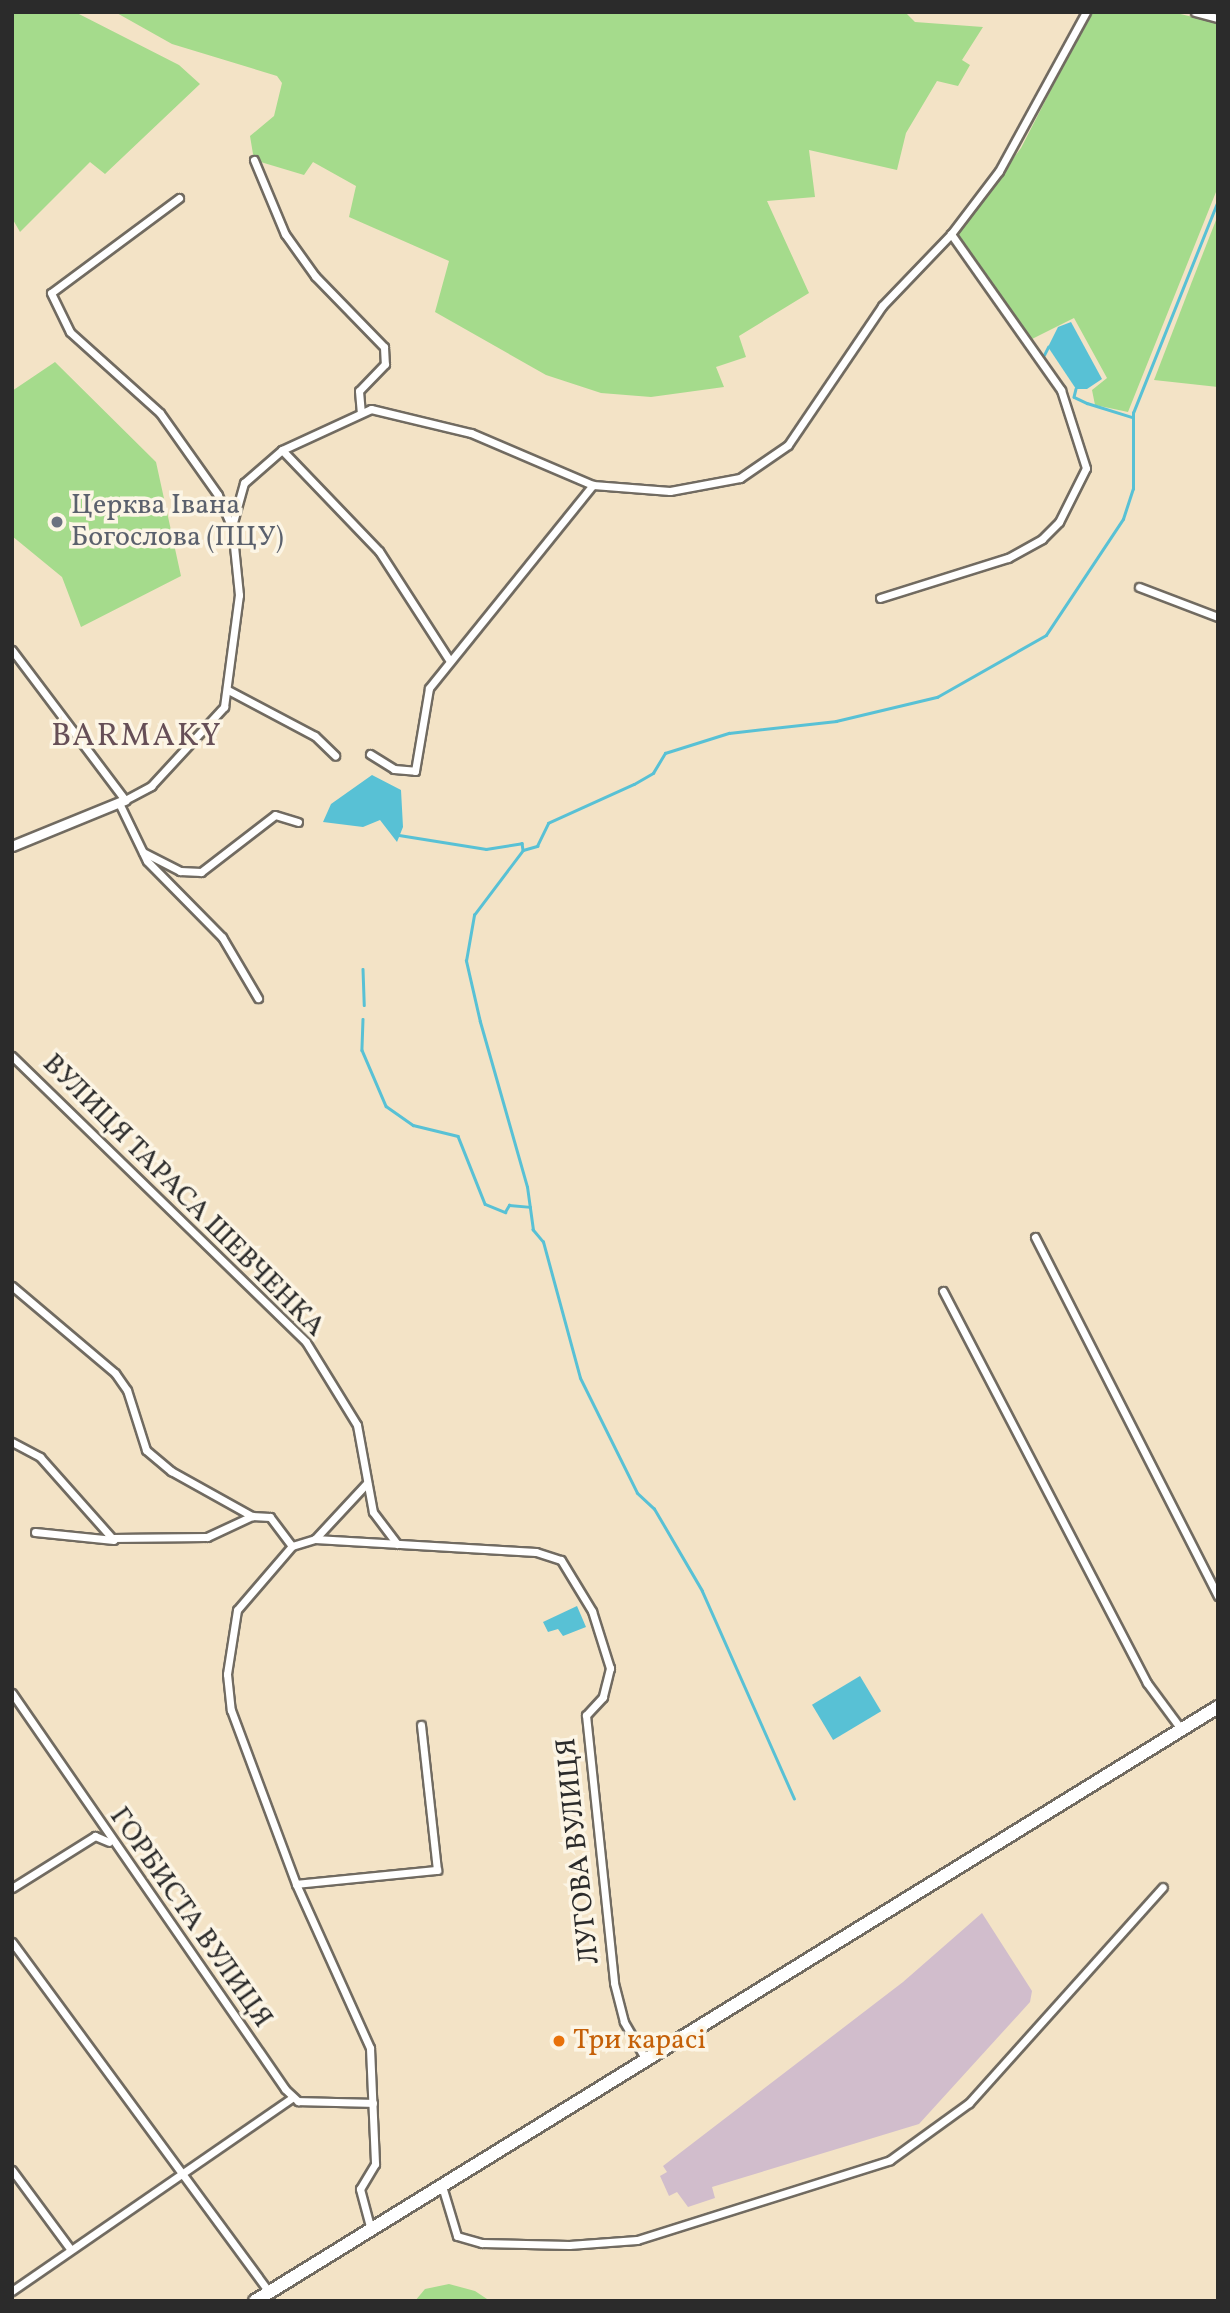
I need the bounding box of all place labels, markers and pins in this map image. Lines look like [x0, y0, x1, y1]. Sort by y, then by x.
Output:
place label: Церква Івана Богослова (ПЦУ) [71, 489, 284, 555]
marker: Церква Івана Богослова (ПЦУ) [49, 514, 65, 530]
place label: Три карасі [573, 2024, 706, 2058]
marker: Три карасі [551, 2033, 567, 2049]

